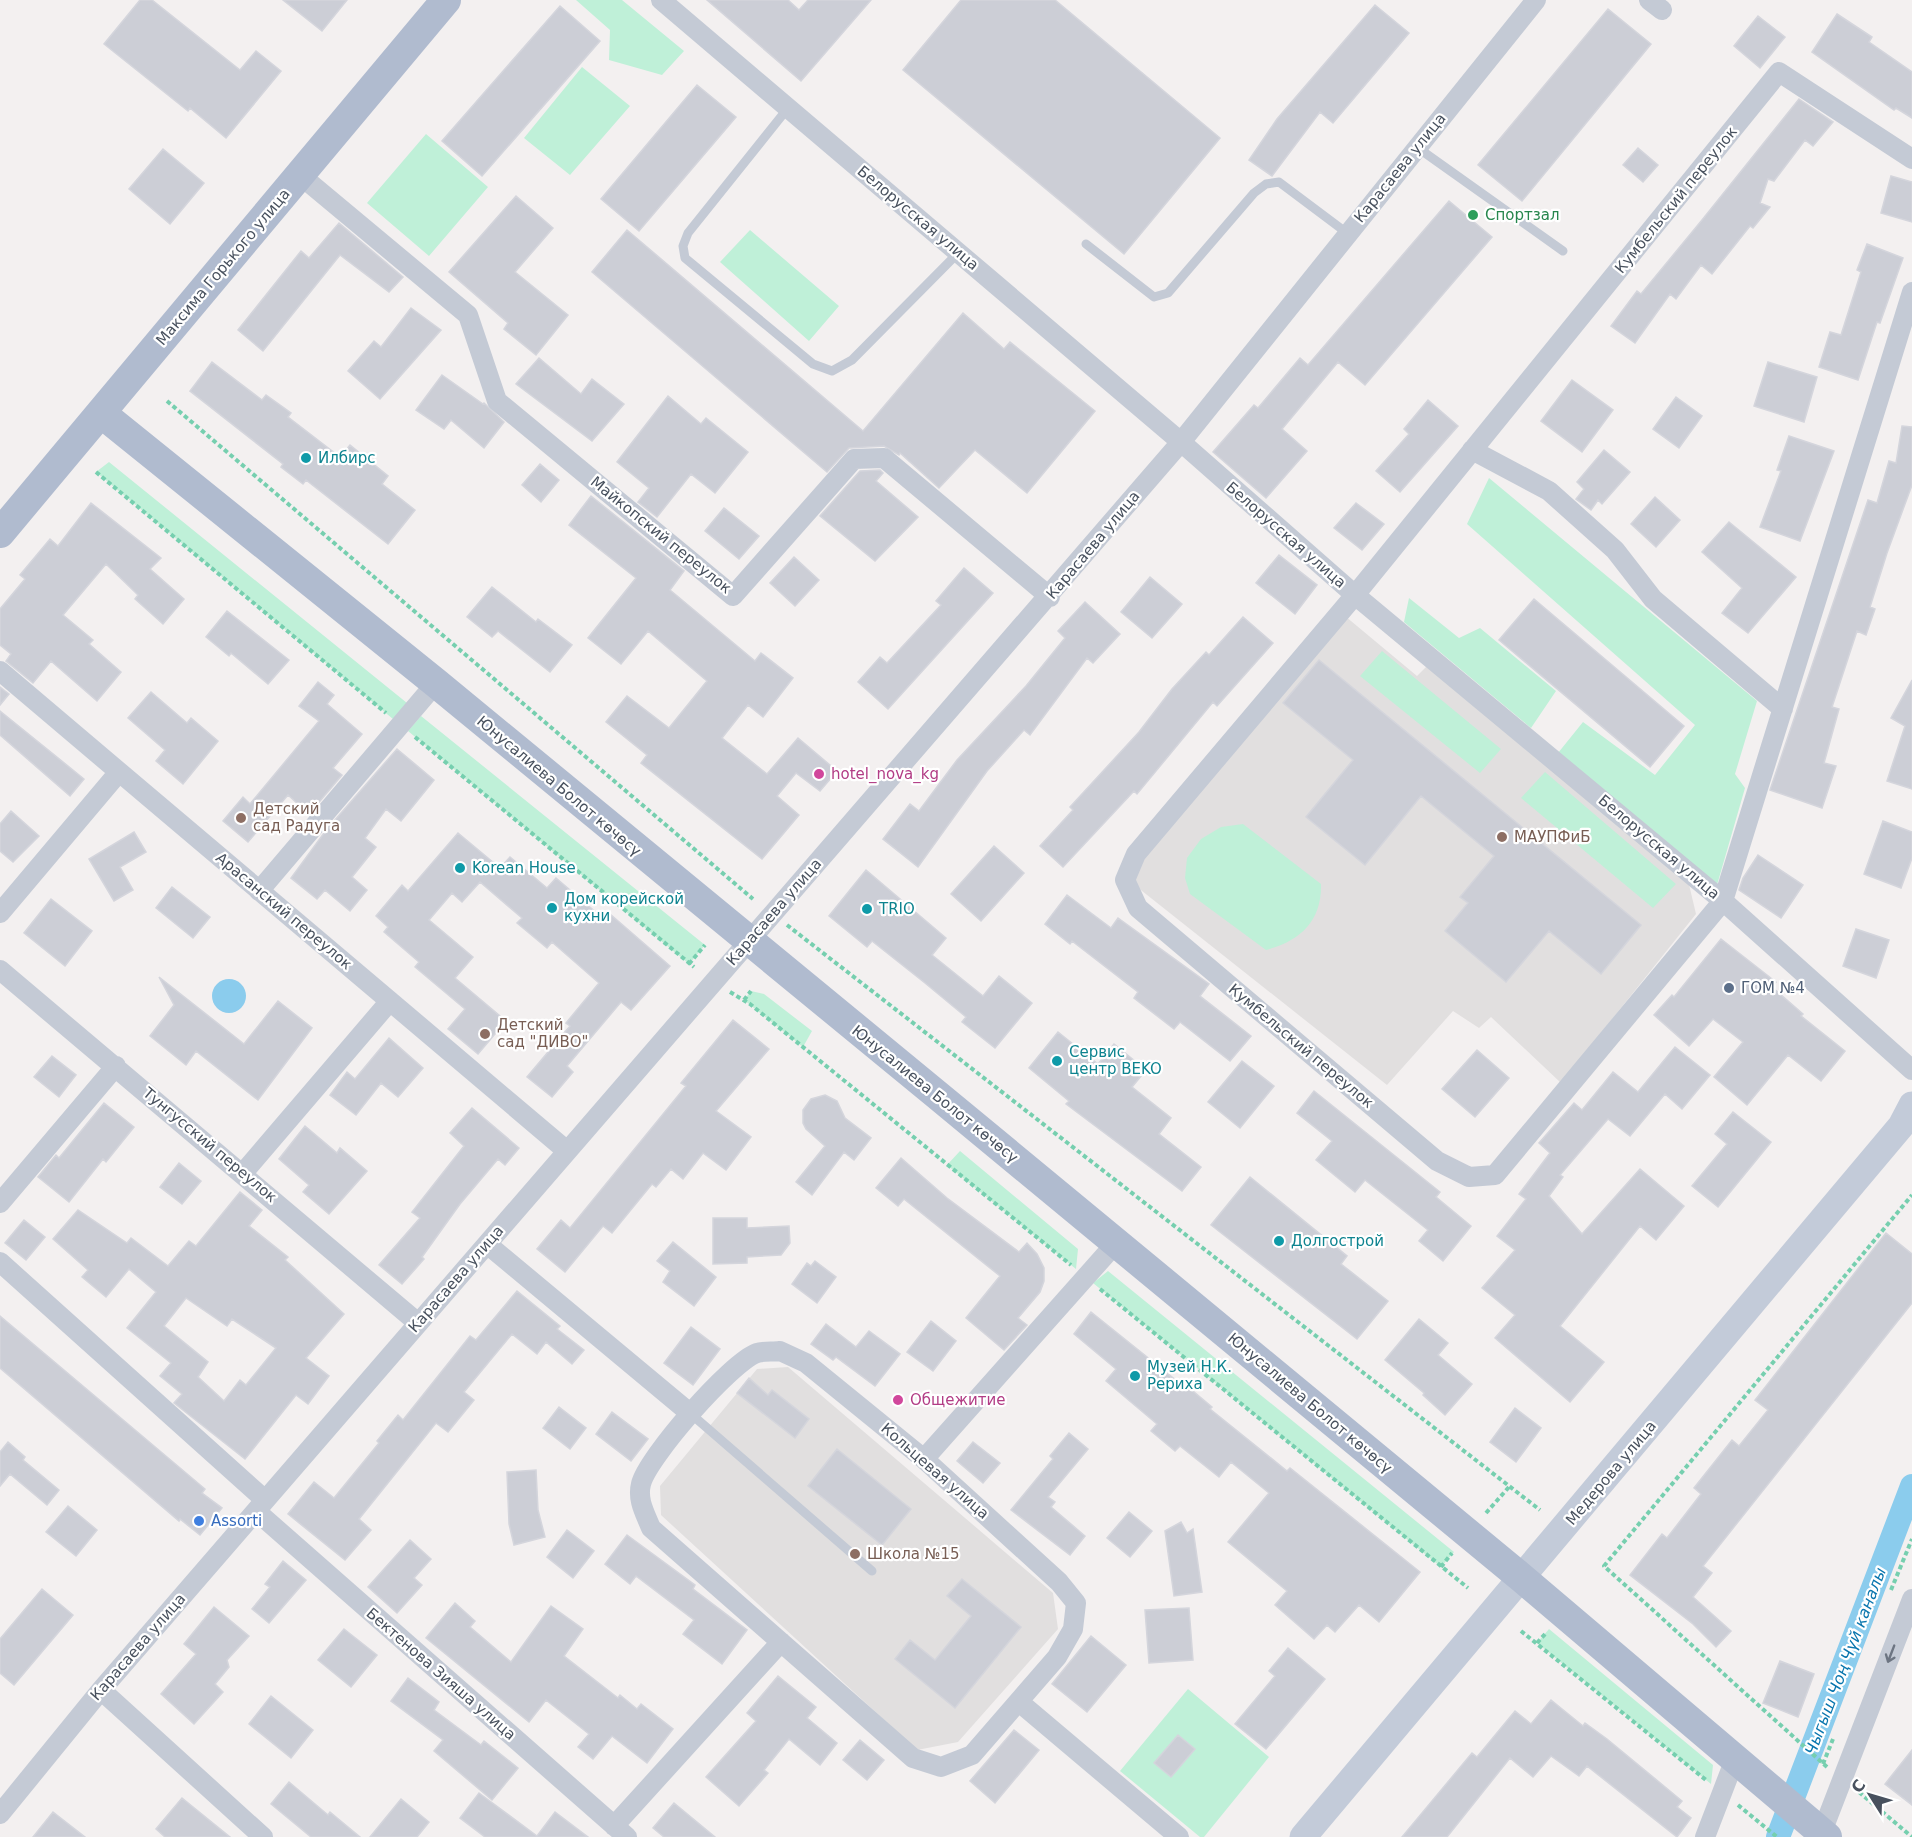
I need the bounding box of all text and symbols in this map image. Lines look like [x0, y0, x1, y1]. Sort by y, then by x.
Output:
street label: Карасаева улица [1350, 110, 1450, 226]
street label: Кумбельский переулок [1611, 123, 1741, 277]
street label: Белорусская улица [854, 162, 982, 274]
street label: Максима Горького улица [152, 185, 294, 349]
place label: Спортзал [1485, 206, 1559, 224]
marker: Спортзал [1466, 208, 1480, 222]
place label: Илбирс [318, 449, 376, 467]
marker: Илбирс [299, 451, 313, 465]
street label: Майкопский переулок [587, 473, 735, 597]
street label: Белорусская улица [1222, 478, 1350, 592]
street label: Карасаева улица [1043, 487, 1143, 603]
street label: Юнусалиева Болот көчөсү [473, 712, 645, 860]
place label: hotel_nova_kg [831, 765, 939, 784]
marker: hotel_nova_kg [812, 767, 826, 781]
street label: Белорусская улица [1595, 791, 1723, 903]
place label: Детский сад Радуга [253, 800, 340, 835]
marker: Детский сад Радуга [234, 811, 248, 825]
place label: МАУПФиБ [1514, 828, 1591, 846]
marker: МАУПФиБ [1495, 830, 1509, 844]
street label: Арасанский переулок [212, 849, 356, 973]
street label: Карасаева улица [723, 855, 825, 969]
place label: Korean House [472, 859, 576, 877]
marker: Korean House [453, 861, 467, 875]
place label: Дом корейской кухни [564, 890, 684, 925]
place label: TRIO [878, 900, 915, 918]
marker: Дом корейской кухни [545, 901, 559, 915]
marker: TRIO [860, 902, 874, 916]
place label: ГОМ №4 [1741, 979, 1805, 997]
street label: Кумбельский переулок [1225, 980, 1377, 1112]
marker: ГОМ №4 [1722, 981, 1736, 995]
place label: Детский сад "ДИВО" [497, 1016, 588, 1051]
street label: Юнусалиева Болот көчөсү [848, 1021, 1022, 1167]
marker: Детский сад "ДИВО" [478, 1027, 492, 1041]
place label: Сервис центр BEKO [1069, 1043, 1162, 1078]
marker: Сервис центр BEKO [1050, 1054, 1064, 1068]
street label: Тунгусский переулок [139, 1083, 280, 1206]
street label: Карасаева улица [405, 1222, 507, 1336]
place label: Долгострой [1291, 1232, 1384, 1250]
marker: Долгострой [1272, 1234, 1286, 1248]
street label: Юнусалиева Болот көчөсү [1224, 1329, 1396, 1477]
place label: Музей Н.К. Рериха [1147, 1358, 1232, 1393]
marker: Музей Н.К. Рериха [1128, 1369, 1142, 1383]
place label: Общежитие [910, 1391, 1005, 1409]
marker: Общежитие [891, 1393, 905, 1407]
street label: Медерова улица [1562, 1417, 1660, 1529]
street label: Кольцевая улица [877, 1419, 993, 1523]
place label: Assorti [211, 1512, 262, 1530]
marker: Assorti [192, 1514, 206, 1528]
place label: Школа №15 [867, 1545, 960, 1563]
marker: Школа №15 [848, 1547, 862, 1561]
water label: Чыгыш Чоң Чүй каналы [1801, 1565, 1890, 1758]
street label: Карасаева улица [87, 1590, 189, 1704]
street label: Бектенова Зияша улица [363, 1604, 519, 1744]
one-way arrow [1885, 1644, 1896, 1663]
north arrow [1840, 1765, 1900, 1825]
text: С [1847, 1776, 1870, 1797]

